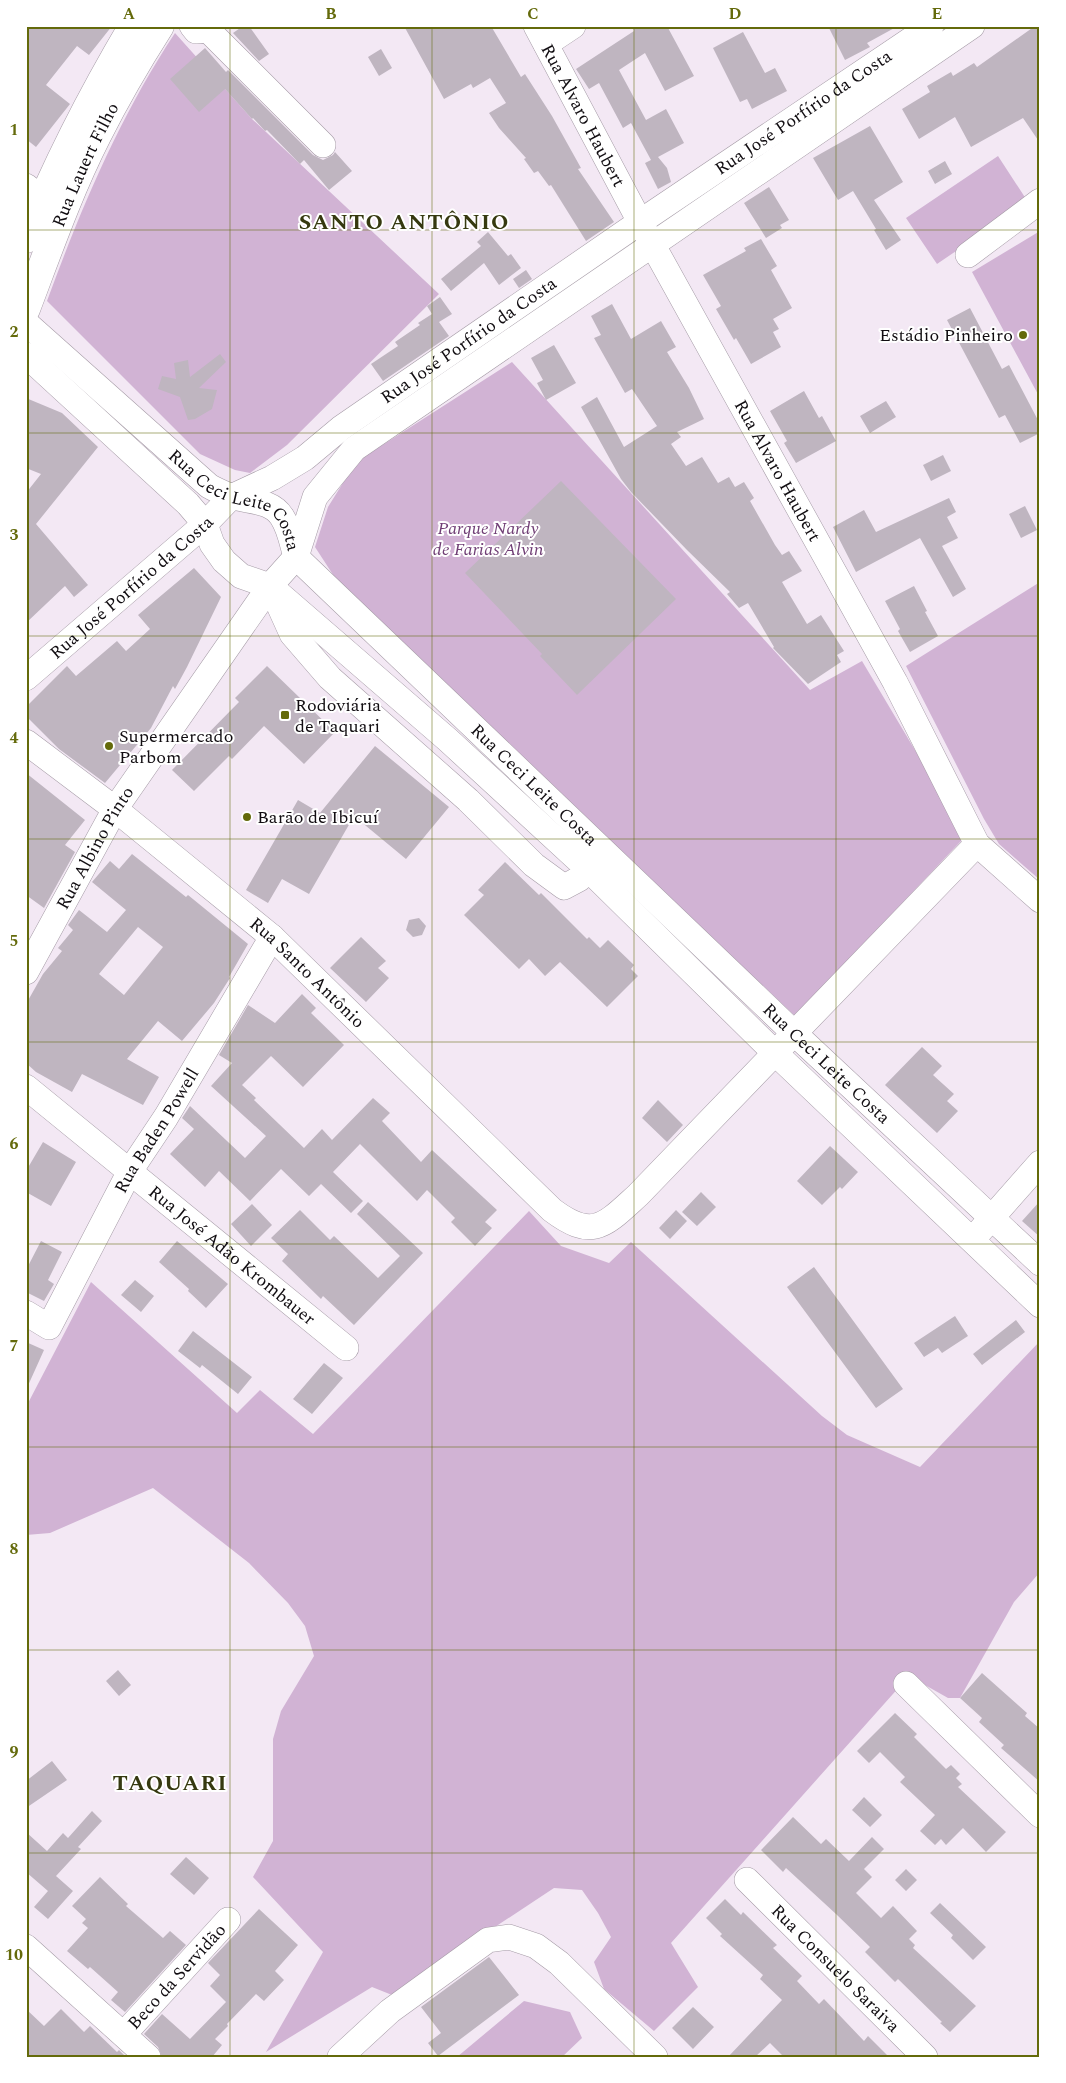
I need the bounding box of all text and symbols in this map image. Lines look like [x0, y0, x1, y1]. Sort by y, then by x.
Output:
text: A [123, 2, 136, 26]
text: B [325, 2, 337, 26]
text: C [527, 2, 539, 26]
text: D [729, 2, 742, 26]
text: E [932, 2, 942, 26]
street label: Rua Alvaro Haubert [534, 39, 632, 192]
street label: Rua José Porfírio da Costa [709, 43, 897, 182]
street label: Rua Lauert Filho [45, 98, 126, 231]
text: 1 [10, 118, 18, 142]
district label: SANTO ANTÔNIO [299, 206, 509, 239]
street label: Rua José Porfírio da Costa [375, 270, 562, 411]
text: 2 [10, 320, 19, 344]
place label: Estádio Pinheiro [879, 322, 1013, 349]
marker: Estádio Pinheiro [1017, 329, 1029, 341]
street label: Rua Alvaro Haubert [727, 395, 828, 546]
street label: Rua Ceci Leite Costa [162, 442, 307, 554]
street label: Rua José Porfírio da Costa [43, 509, 220, 666]
park label: Parque Nardy de Farias Alvin [432, 515, 544, 563]
text: 3 [10, 523, 19, 547]
place label: Rodoviária de Taquari [295, 692, 381, 740]
marker: Rodoviária de Taquari [279, 709, 291, 721]
street label: Rua Ceci Leite Costa [464, 717, 604, 852]
place label: Supermercado Parbom [119, 723, 233, 771]
text: 4 [10, 726, 19, 750]
marker: Supermercado Parbom [103, 740, 115, 752]
street label: Rua Albino Pinto [49, 780, 141, 914]
place label: Barão de Ibicuí [257, 804, 380, 831]
marker: Barão de Ibicuí [241, 811, 253, 823]
street label: Rua Santo Antônio [244, 910, 371, 1034]
text: 5 [10, 929, 18, 953]
street label: Rua Ceci Leite Costa [757, 996, 897, 1130]
street label: Rua Baden Powell [107, 1063, 206, 1198]
text: 6 [10, 1132, 19, 1156]
street label: Rua José Adão Krombauer [143, 1179, 322, 1332]
text: 7 [10, 1334, 19, 1358]
text: 8 [10, 1537, 19, 1561]
text: 9 [10, 1740, 19, 1764]
district label: TAQUARI [113, 1767, 227, 1800]
street label: Rua Consuelo Saraiva [765, 1898, 907, 2039]
street label: Beco da Servidão [121, 1917, 232, 2036]
text: 10 [5, 1943, 23, 1967]

